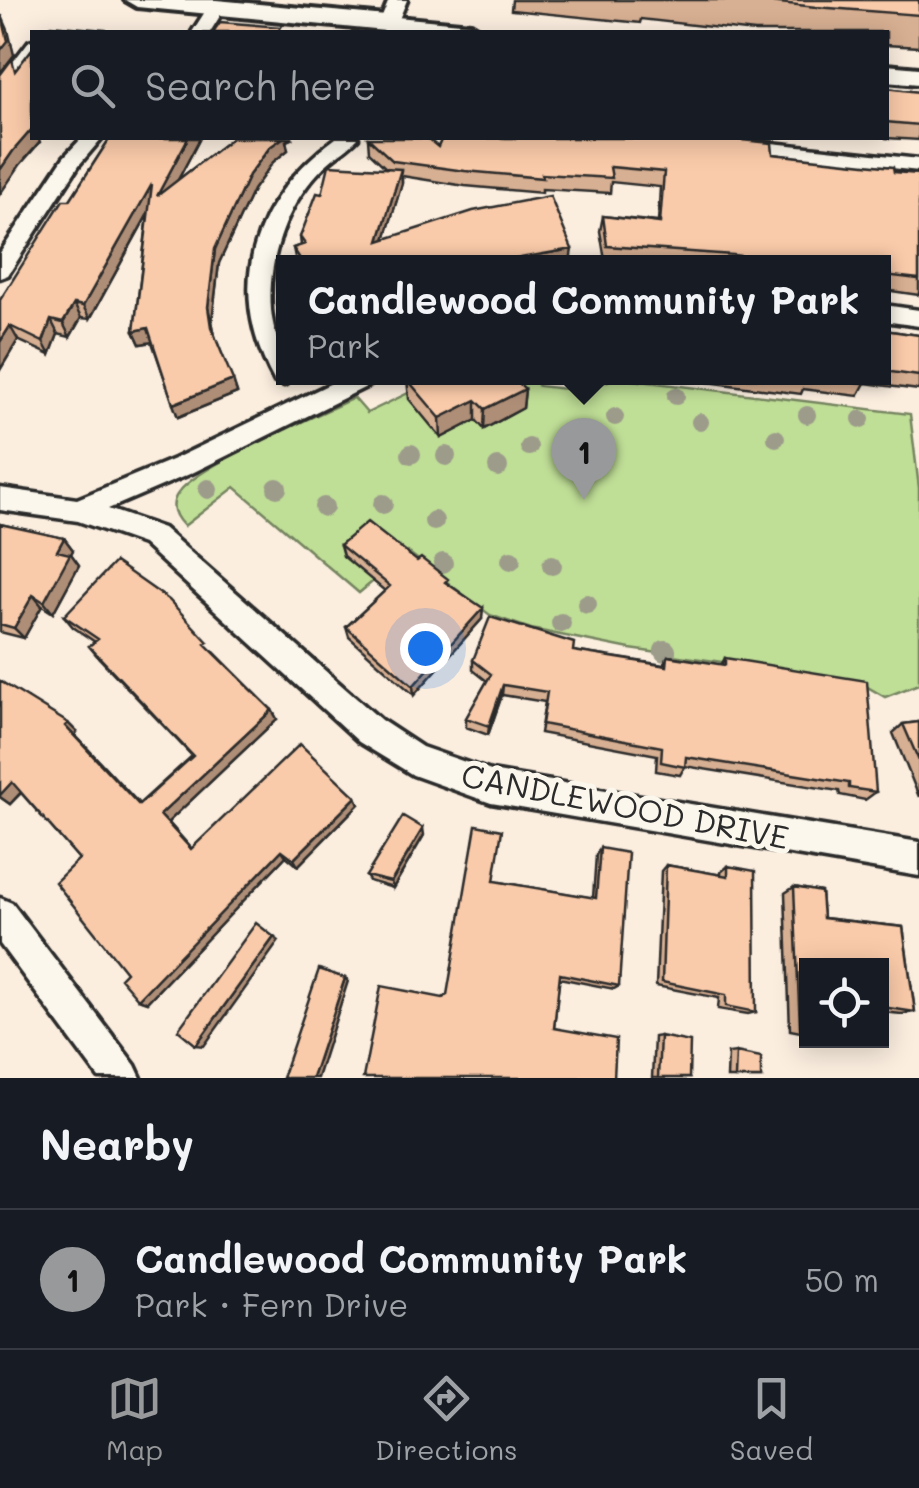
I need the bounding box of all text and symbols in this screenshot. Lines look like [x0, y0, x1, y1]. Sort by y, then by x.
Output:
search box [30, 30, 889, 140]
icon: search [65, 58, 120, 113]
text: Search here [145, 60, 376, 110]
popup [276, 255, 891, 385]
text: Candlewood Community Park [307, 274, 860, 324]
text: Park [307, 324, 380, 366]
pin: 1 [552, 418, 616, 500]
your location [400, 623, 451, 674]
street label: CANDLEWOOD DRIVE [458, 753, 792, 857]
map controls [799, 958, 889, 1048]
button: locate [799, 958, 889, 1048]
text: Nearby [40, 1116, 194, 1171]
text: Candlewood Community Park [135, 1233, 687, 1283]
text: 1 [65, 1258, 80, 1300]
text: 50 m [805, 1258, 879, 1300]
text: Park · Fern Drive [135, 1283, 408, 1325]
tab: Map [106, 1371, 163, 1467]
tab: Directions [375, 1371, 518, 1467]
tab: Saved [730, 1371, 813, 1467]

